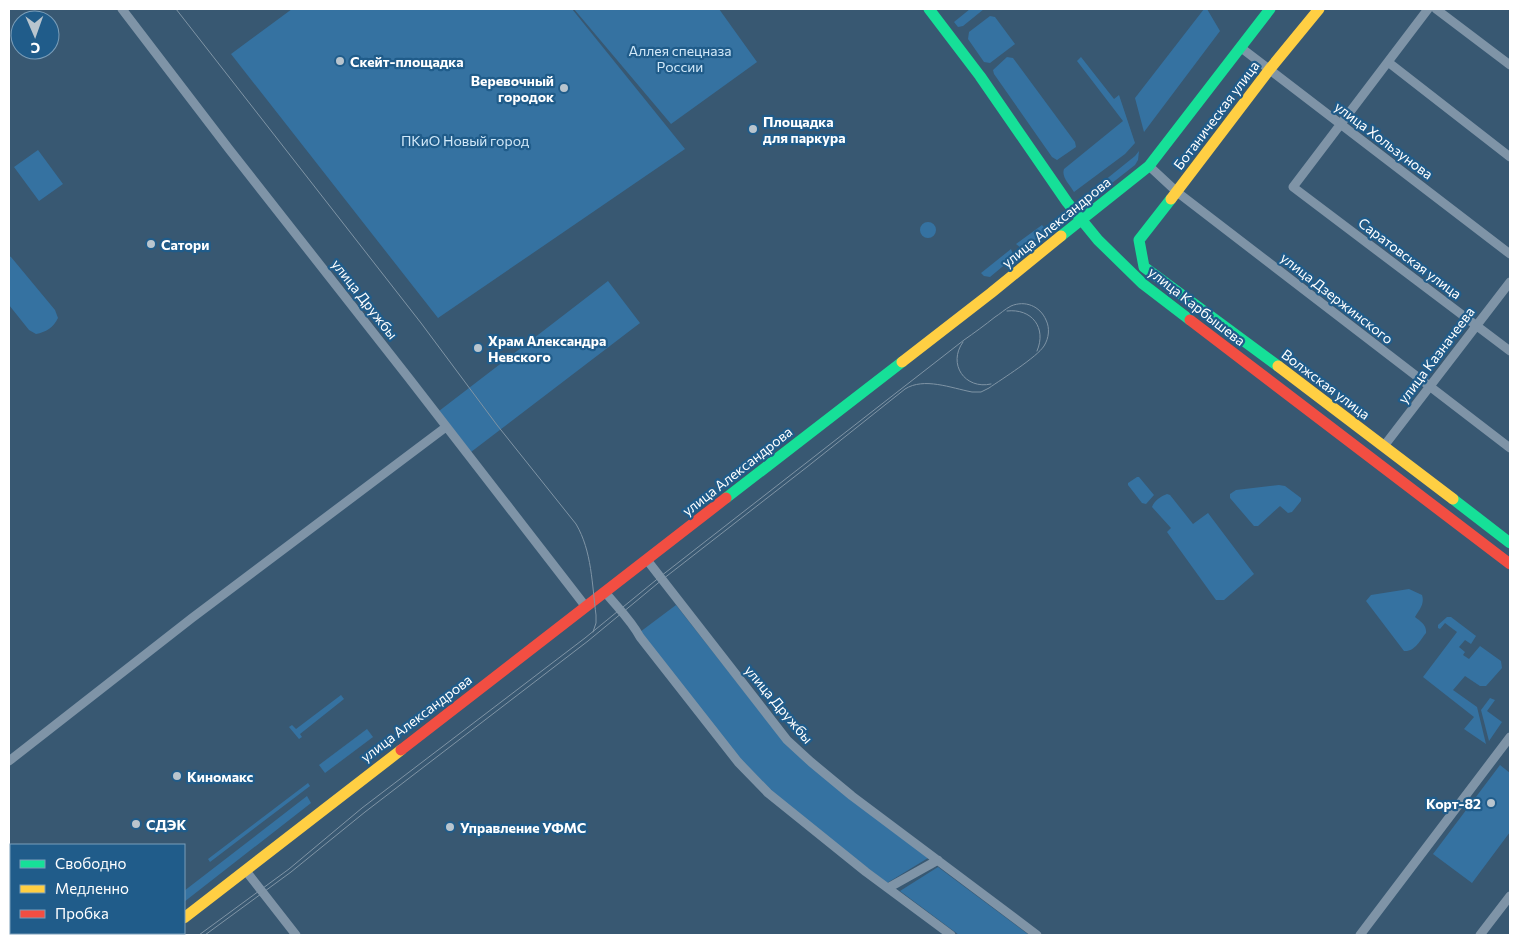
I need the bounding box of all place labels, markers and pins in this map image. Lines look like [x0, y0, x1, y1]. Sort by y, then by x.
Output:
place label: Скейт-площадка [350, 53, 464, 70]
marker: Скейт-площадка [334, 55, 346, 67]
place label: Веревочный городок [471, 72, 554, 105]
marker: Веревочный городок [558, 82, 570, 94]
place label: Площадка для паркура [763, 113, 846, 146]
marker: Площадка для паркура [747, 123, 759, 135]
place label: Сатори [161, 236, 209, 253]
marker: Сатори [145, 238, 157, 250]
place label: Храм Александра Невского [488, 332, 606, 365]
marker: Храм Александра Невского [472, 342, 484, 354]
place label: Киномакс [187, 768, 254, 785]
marker: Киномакс [171, 770, 183, 782]
place label: Корт-82 [1426, 795, 1481, 812]
marker: Корт-82 [1485, 797, 1497, 809]
place label: СДЭК [146, 816, 186, 833]
marker: СДЭК [130, 818, 142, 830]
place label: Управление УФМС [460, 819, 586, 836]
marker: Управление УФМС [444, 821, 456, 833]

